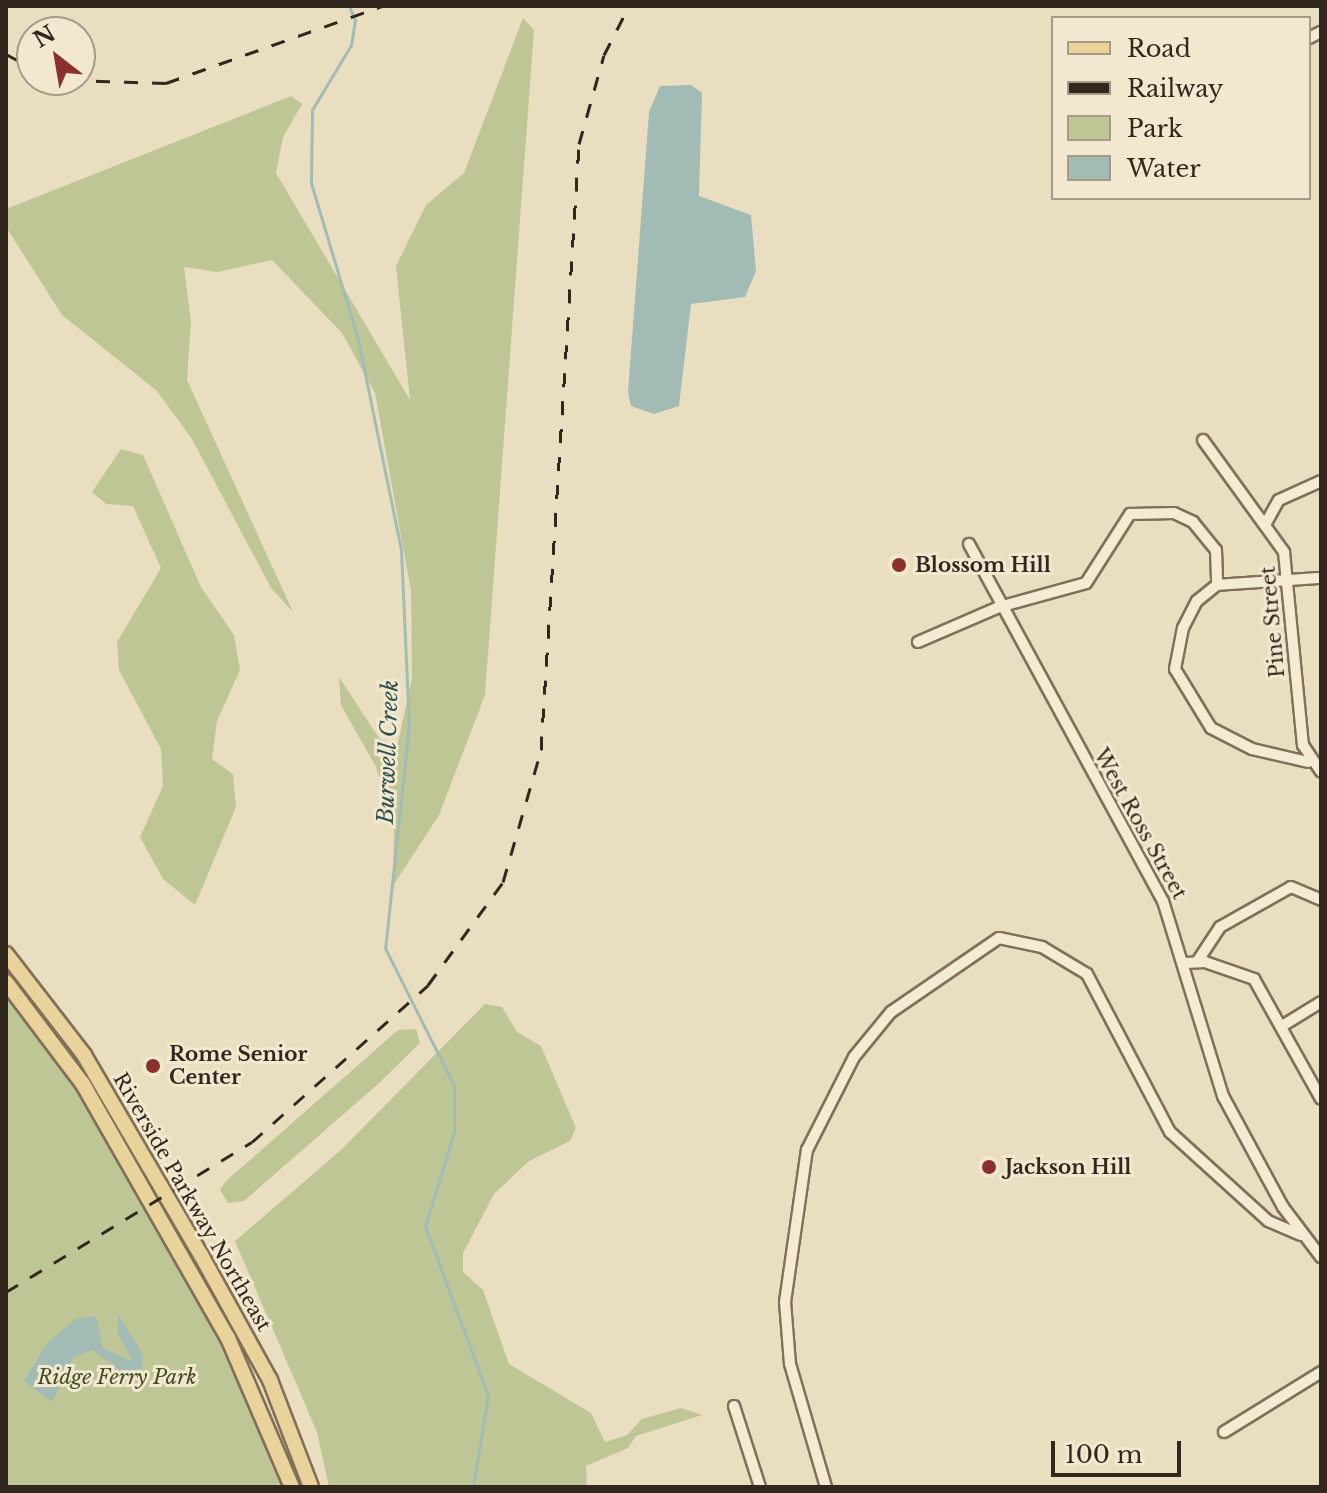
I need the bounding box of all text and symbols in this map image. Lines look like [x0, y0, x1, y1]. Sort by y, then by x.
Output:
north arrow [16, 16, 96, 96]
legend [1051, 16, 1311, 200]
text: N [29, 20, 60, 54]
text: Road [1127, 34, 1191, 63]
text: Railway [1127, 74, 1223, 103]
text: Park [1127, 114, 1183, 143]
text: Water [1127, 154, 1201, 183]
place label: Blossom Hill [915, 553, 1051, 577]
marker: Blossom Hill [890, 556, 908, 574]
street label: Pine Street [1256, 565, 1290, 679]
water label: Burwell Creek [372, 679, 404, 825]
street label: West Ross Street [1089, 744, 1191, 904]
place label: Rome Senior Center [169, 1042, 307, 1089]
marker: Rome Senior Center [144, 1057, 162, 1075]
street label: Riverside Parkway Northeast [108, 1068, 276, 1336]
place label: Jackson Hill [1005, 1155, 1131, 1179]
marker: Jackson Hill [980, 1158, 998, 1176]
park label: Ridge Ferry Park [37, 1365, 197, 1389]
scale bar [1055, 1425, 1185, 1475]
text: 100 m [1065, 1440, 1143, 1469]

